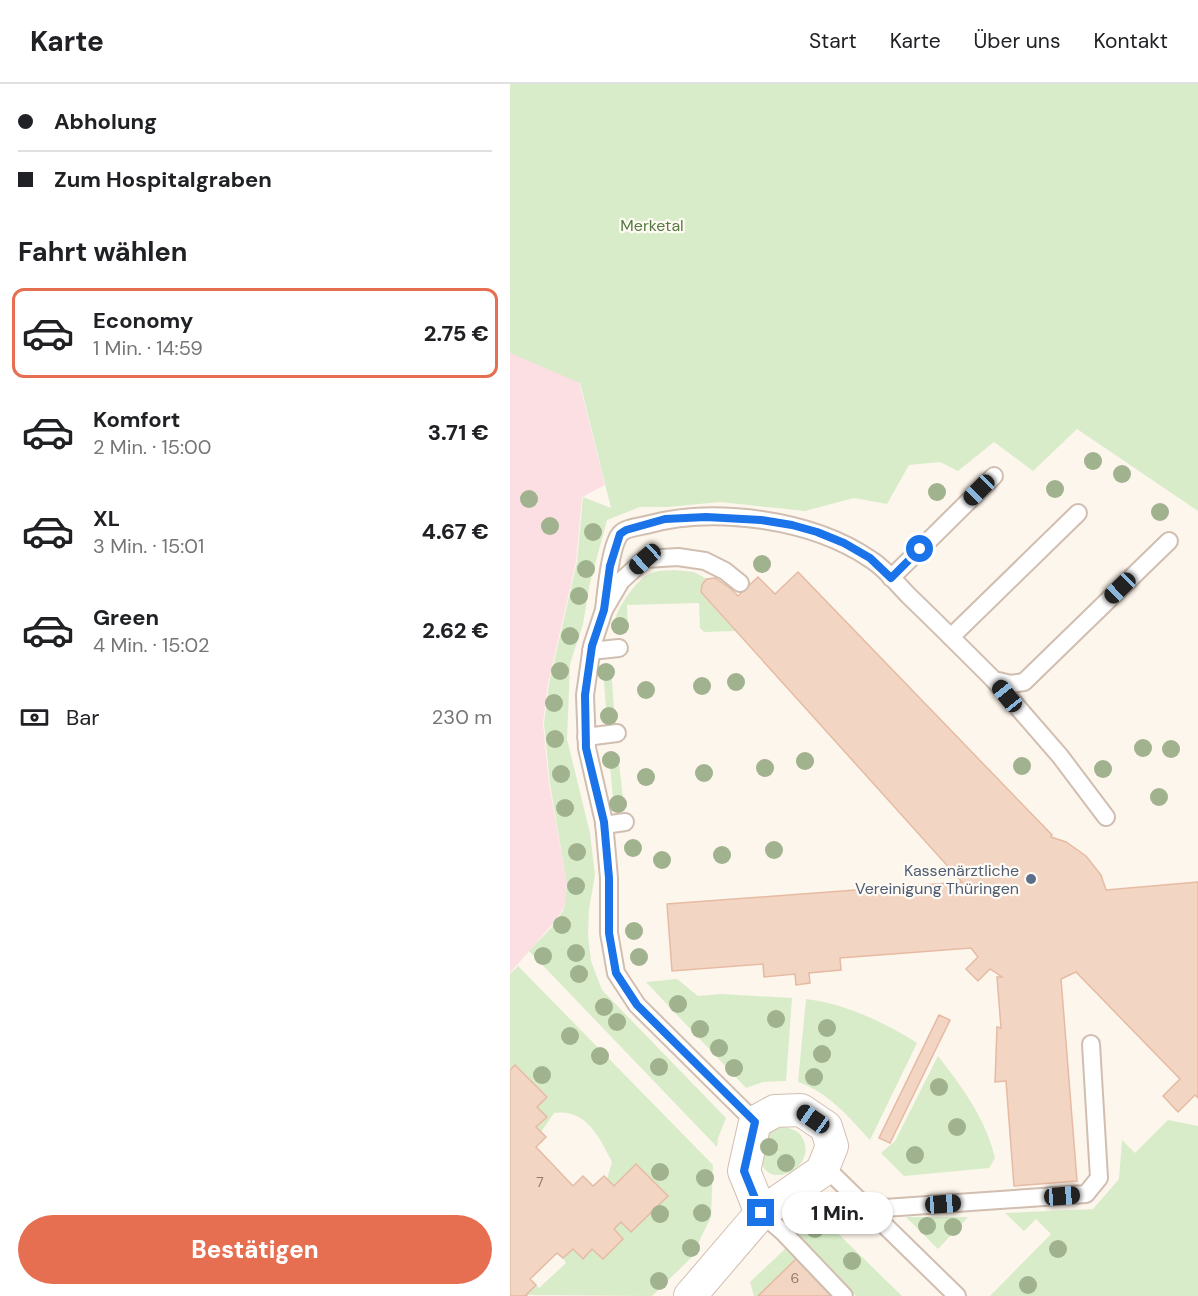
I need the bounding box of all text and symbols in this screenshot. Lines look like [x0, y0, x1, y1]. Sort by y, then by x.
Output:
text: Karte [30, 23, 104, 60]
text: Start [809, 27, 857, 55]
text: Karte [890, 27, 941, 55]
text: Über uns [974, 27, 1060, 55]
text: Kontakt [1093, 27, 1168, 55]
text: Abholung [54, 107, 157, 136]
text: Zum Hospitalgraben [54, 165, 272, 194]
park label: Merketal [620, 215, 684, 236]
text: Fahrt wählen [18, 234, 188, 269]
icon: car [21, 306, 75, 360]
text: Economy [93, 306, 193, 335]
text: 2.75 € [424, 319, 489, 348]
text: 1 Min. · 14:59 [93, 335, 203, 361]
icon: car [21, 405, 75, 459]
text: Komfort [93, 405, 180, 434]
text: 3.71 € [428, 418, 489, 447]
text: 2 Min. · 15:00 [93, 434, 211, 460]
car [960, 471, 998, 509]
icon: car [21, 504, 75, 558]
text: XL [93, 504, 120, 533]
text: 4.67 € [421, 517, 489, 546]
text: 3 Min. · 15:01 [93, 533, 204, 559]
route start [906, 535, 933, 562]
car [626, 540, 664, 578]
car [1101, 569, 1139, 607]
icon: car [21, 603, 75, 657]
text: Green [93, 603, 159, 632]
text: 2.62 € [422, 616, 489, 645]
text: 4 Min. · 15:02 [93, 632, 210, 658]
car [989, 676, 1025, 716]
icon: cash [18, 701, 51, 734]
text: Bar [66, 703, 99, 732]
text: 230 m [432, 704, 492, 730]
place label: Kassenärztliche Vereinigung Thüringen [855, 860, 1019, 899]
marker: Kassenärztliche Vereinigung Thüringen [1024, 872, 1038, 886]
car [793, 1101, 833, 1137]
house number: 7 [536, 1173, 544, 1191]
car [1043, 1186, 1081, 1206]
callout: 1 Min. [782, 1192, 893, 1234]
car [924, 1194, 962, 1214]
route end [747, 1199, 774, 1226]
text: 1 Min. [811, 1200, 864, 1226]
button: Bestätigen [18, 1215, 492, 1284]
house number: 6 [791, 1269, 799, 1287]

